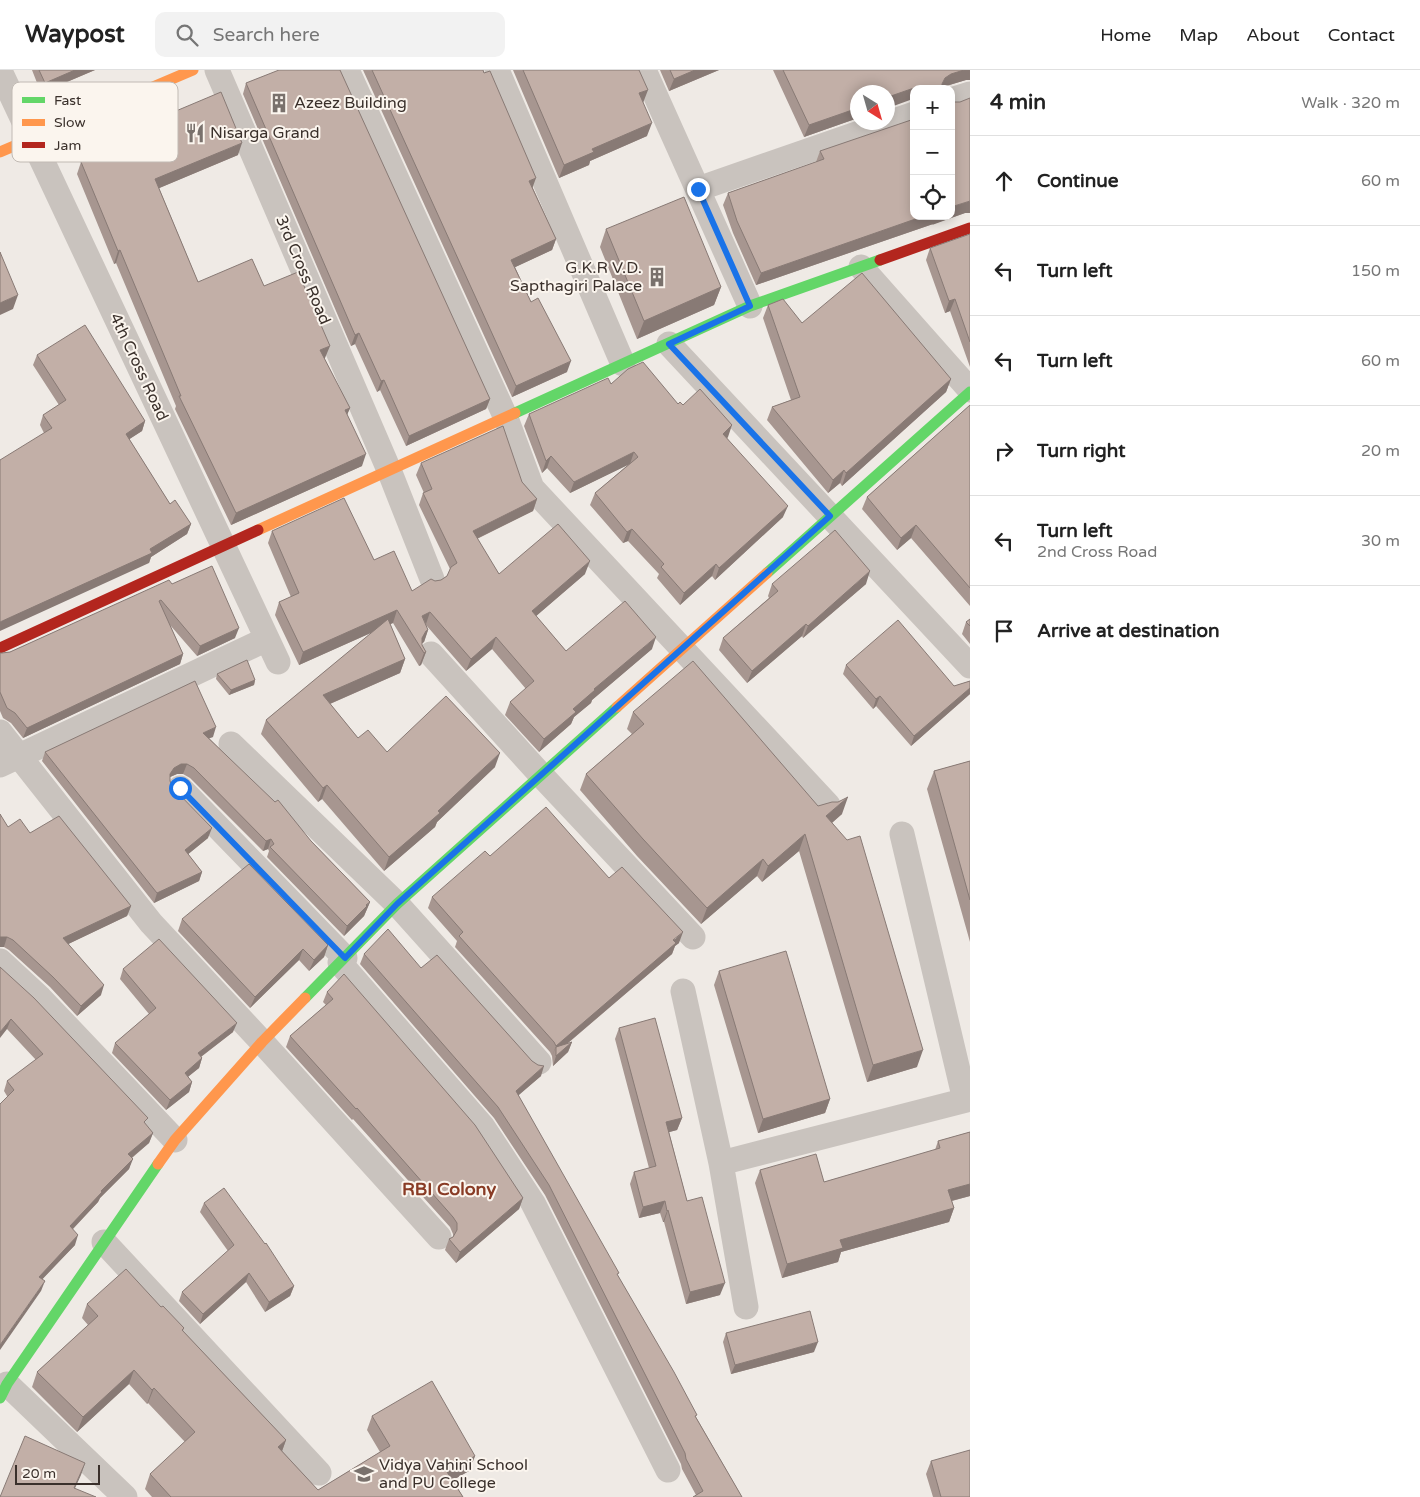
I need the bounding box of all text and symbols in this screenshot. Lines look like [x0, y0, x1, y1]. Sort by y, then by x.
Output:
search box [155, 12, 505, 57]
text: Waypost [25, 20, 125, 49]
icon: search [173, 21, 201, 49]
text: Search here [213, 24, 320, 46]
text: Home [1100, 24, 1151, 46]
text: Map [1179, 24, 1218, 46]
text: About [1246, 24, 1300, 46]
text: Contact [1328, 24, 1395, 46]
legend [12, 82, 178, 162]
north arrow [850, 85, 895, 130]
map controls [910, 85, 955, 220]
button: + [910, 85, 955, 130]
text: 4 min [990, 90, 1046, 115]
text: Fast [54, 92, 82, 109]
building icon: Azeez Building [268, 92, 290, 114]
place label: Azeez Building [294, 93, 407, 113]
text: Walk · 320 m [1301, 93, 1400, 113]
text: Slow [54, 114, 86, 131]
restaurant icon: Nisarga Grand [184, 122, 206, 144]
place label: Nisarga Grand [210, 123, 320, 143]
button: − [910, 130, 955, 175]
text: Jam [54, 137, 81, 154]
icon: ahead [990, 167, 1018, 195]
text: Continue [1037, 170, 1119, 192]
text: 60 m [1361, 171, 1400, 191]
button: locate [910, 175, 955, 220]
route end [687, 178, 710, 201]
street label: 3rd Cross Road [271, 212, 335, 328]
icon: left [990, 257, 1018, 285]
place label: G.K.R V.D. Sapthagiri Palace [510, 258, 642, 296]
text: Turn left [1037, 260, 1113, 282]
text: 150 m [1351, 261, 1400, 281]
building icon: G.K.R V.D. Sapthagiri Palace [646, 266, 668, 288]
street label: 4th Cross Road [105, 310, 173, 424]
icon: left [990, 347, 1018, 375]
text: Turn left [1037, 350, 1113, 372]
text: 60 m [1361, 351, 1400, 371]
icon: right [990, 437, 1018, 465]
text: Turn right [1037, 440, 1125, 462]
text: 20 m [1361, 441, 1400, 461]
text: Turn left [1037, 520, 1113, 542]
icon: left [990, 527, 1018, 555]
text: 30 m [1361, 531, 1400, 551]
text: 2nd Cross Road [1037, 542, 1157, 562]
icon: arrive [990, 617, 1018, 645]
text: Arrive at destination [1037, 620, 1220, 642]
route start [169, 777, 192, 800]
district label: RBI Colony [402, 1178, 496, 1200]
place label: Vidya Vahini School and PU College [379, 1455, 528, 1493]
scale bar [15, 1462, 100, 1485]
school or university icon: Vidya Vahini School and PU College [353, 1463, 375, 1485]
text: 20 m [22, 1465, 56, 1482]

